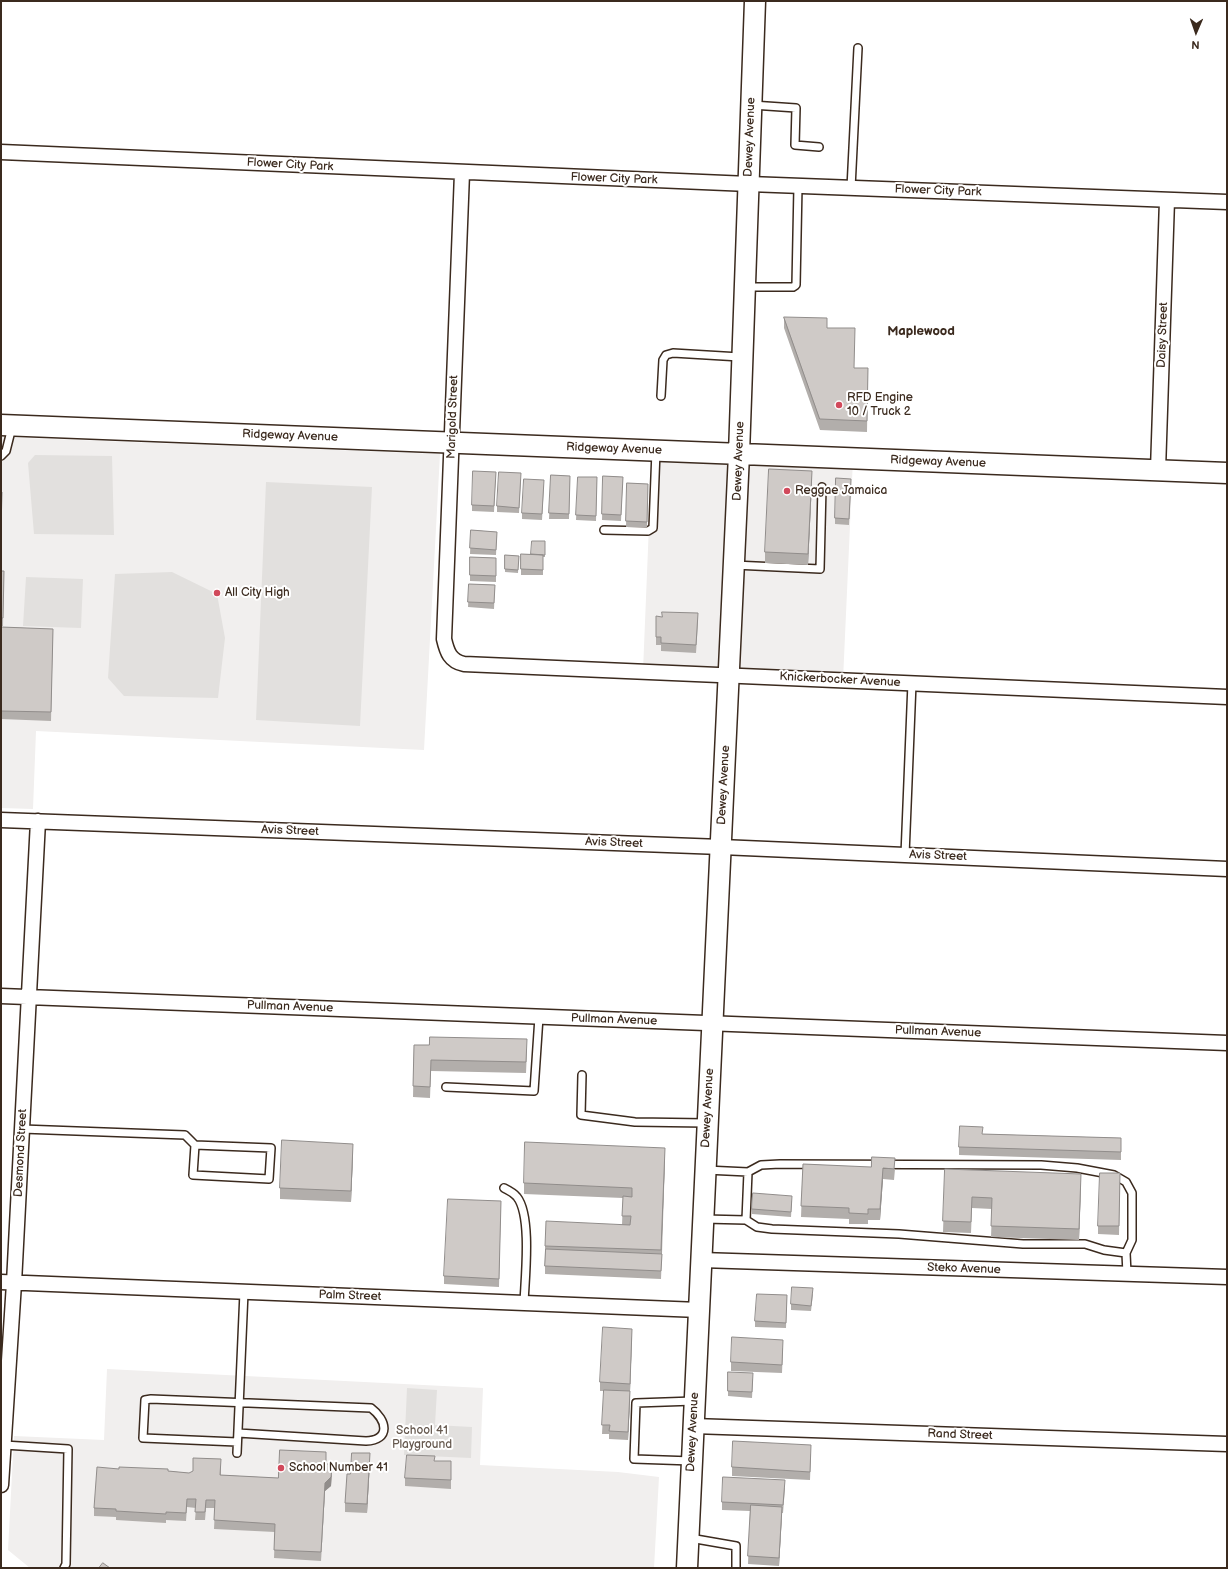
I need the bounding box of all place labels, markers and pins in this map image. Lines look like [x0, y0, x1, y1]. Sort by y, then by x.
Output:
place label: RFD Engine 10 / Truck 2 [847, 391, 913, 419]
marker: RFD Engine 10 / Truck 2 [834, 400, 844, 410]
place label: Reggae Jamaica [795, 484, 887, 498]
marker: Reggae Jamaica [782, 486, 792, 496]
place label: All City High [225, 586, 290, 600]
marker: All City High [212, 588, 222, 598]
place label: School Number 41 [289, 1461, 388, 1475]
marker: School Number 41 [276, 1463, 286, 1473]

